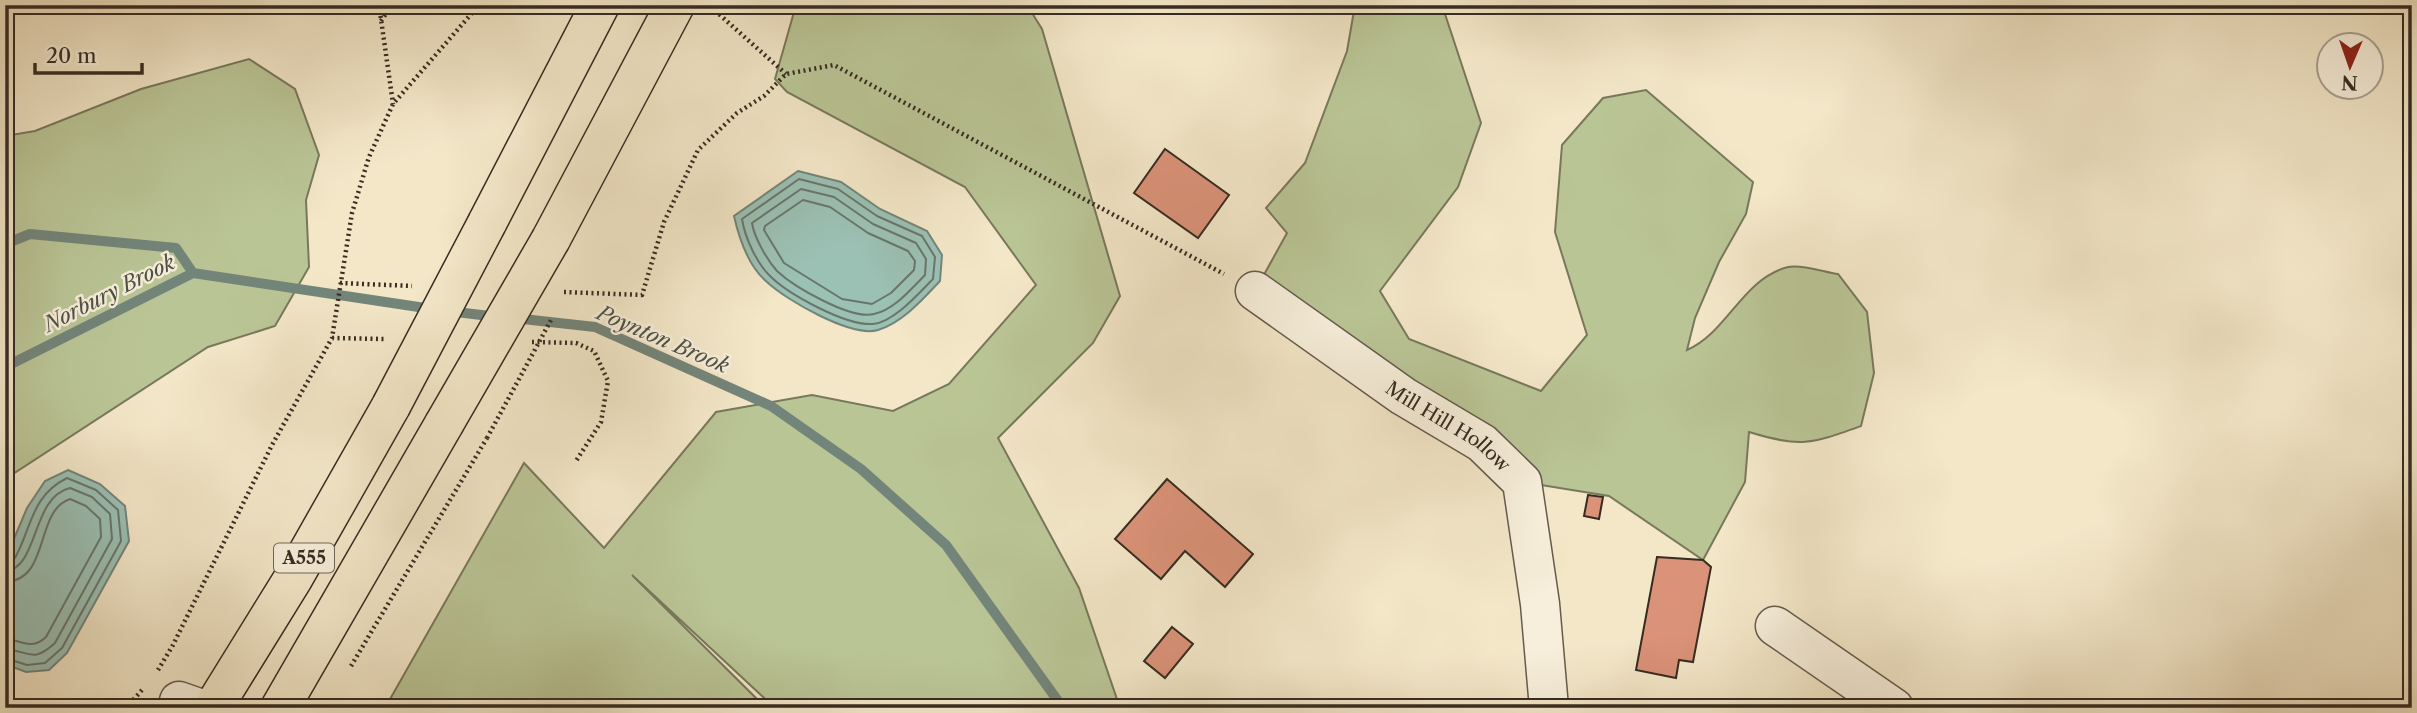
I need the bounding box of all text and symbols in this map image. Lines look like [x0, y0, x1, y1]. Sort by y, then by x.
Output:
scale bar [35, 32, 142, 76]
north arrow [2316, 32, 2386, 102]
text: 20 m [46, 43, 97, 68]
text: N [2341, 71, 2358, 94]
water label: Norbury Brook [37, 249, 179, 338]
water label: Poynton Brook [591, 299, 733, 378]
street label: Mill Hill Hollow [1381, 376, 1516, 476]
road number: A555 [274, 544, 334, 572]

